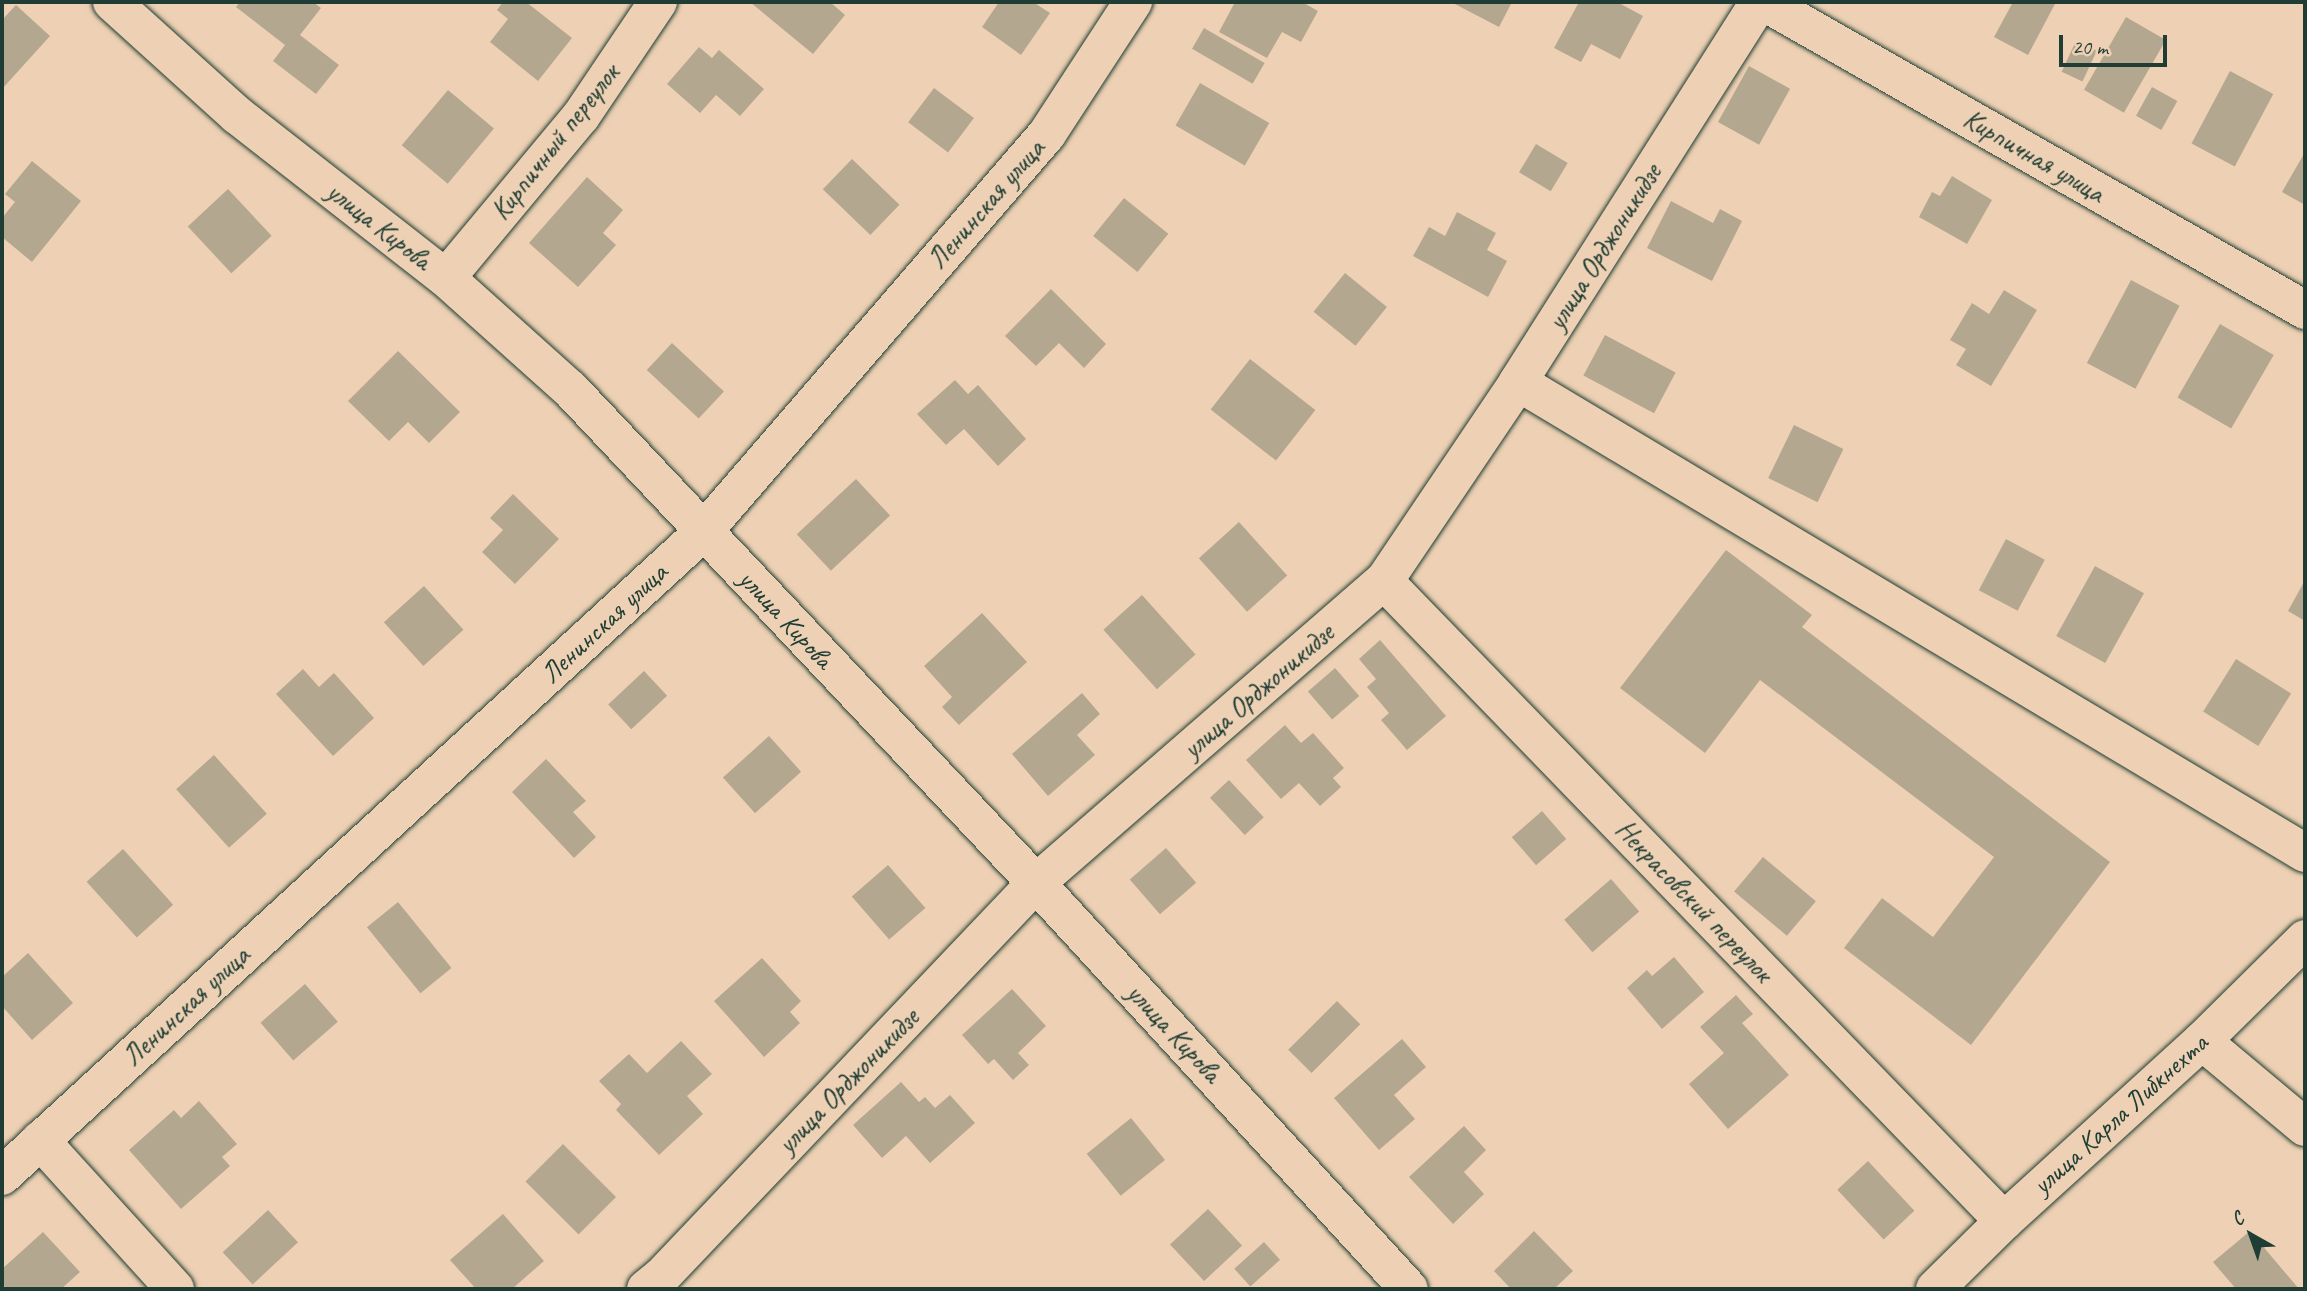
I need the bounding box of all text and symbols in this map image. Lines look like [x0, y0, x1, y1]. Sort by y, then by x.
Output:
scale bar [2062, 21, 2170, 65]
text: 20 m [2072, 34, 2108, 60]
street label: Кирпичный переулок [484, 57, 626, 227]
street label: Кирпичная улица [1956, 101, 2112, 211]
street label: Ленинская улица [920, 131, 1052, 277]
street label: улица Орджоникидзе [1540, 159, 1668, 335]
street label: улица Кирова [320, 175, 438, 277]
street label: Ленинская улица [533, 555, 675, 691]
street label: улица Кирова [732, 562, 840, 676]
street label: улица Орджоникидзе [1177, 617, 1339, 765]
street label: Некрасовский переулок [1608, 813, 1780, 989]
street label: Ленинская улица [115, 938, 257, 1074]
street label: улица Кирова [1120, 976, 1228, 1090]
street label: улица Орджоникидзе [771, 1002, 925, 1160]
street label: улица Карла Либкнехта [2024, 1025, 2216, 1203]
north arrow [2216, 1200, 2286, 1270]
text: С [2226, 1207, 2249, 1231]

